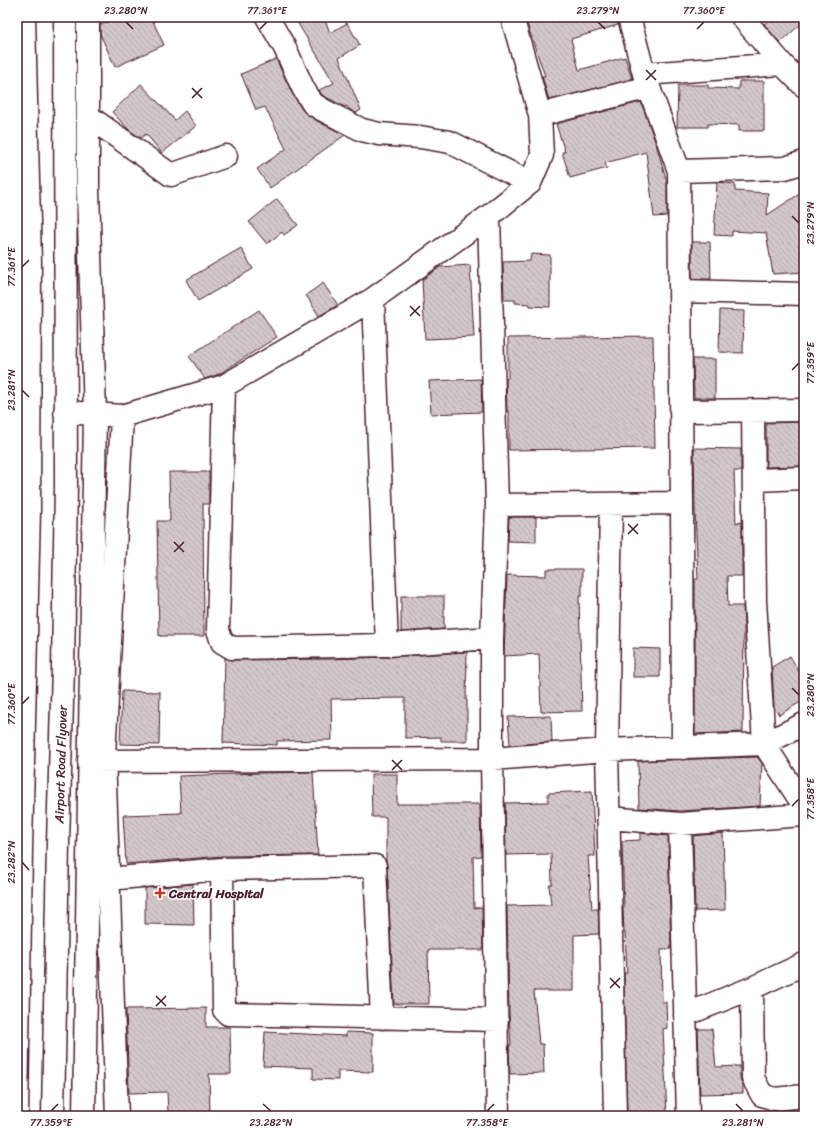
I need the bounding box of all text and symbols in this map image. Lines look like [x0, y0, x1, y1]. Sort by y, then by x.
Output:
text: 23.280°N [104, 2, 148, 20]
text: 77.361°E [247, 2, 288, 20]
text: 23.279°N [576, 2, 620, 20]
text: 77.360°E [683, 2, 726, 20]
text: 23.279°N [802, 201, 820, 245]
text: 77.361°E [3, 246, 21, 287]
text: 77.359°E [802, 341, 820, 384]
text: 23.281°N [3, 369, 21, 411]
text: 23.280°N [802, 673, 820, 717]
text: 77.360°E [3, 682, 21, 725]
street label: Airport Road Flyover [48, 704, 74, 825]
text: 77.358°E [802, 777, 820, 820]
text: 23.282°N [3, 840, 21, 884]
place label: Central Hospital [168, 882, 265, 905]
marker: Central Hospital [154, 887, 166, 899]
text: 77.359°E [30, 1114, 73, 1132]
text: 23.282°N [249, 1114, 293, 1132]
text: 77.358°E [466, 1114, 509, 1132]
text: 23.281°N [722, 1114, 764, 1132]

